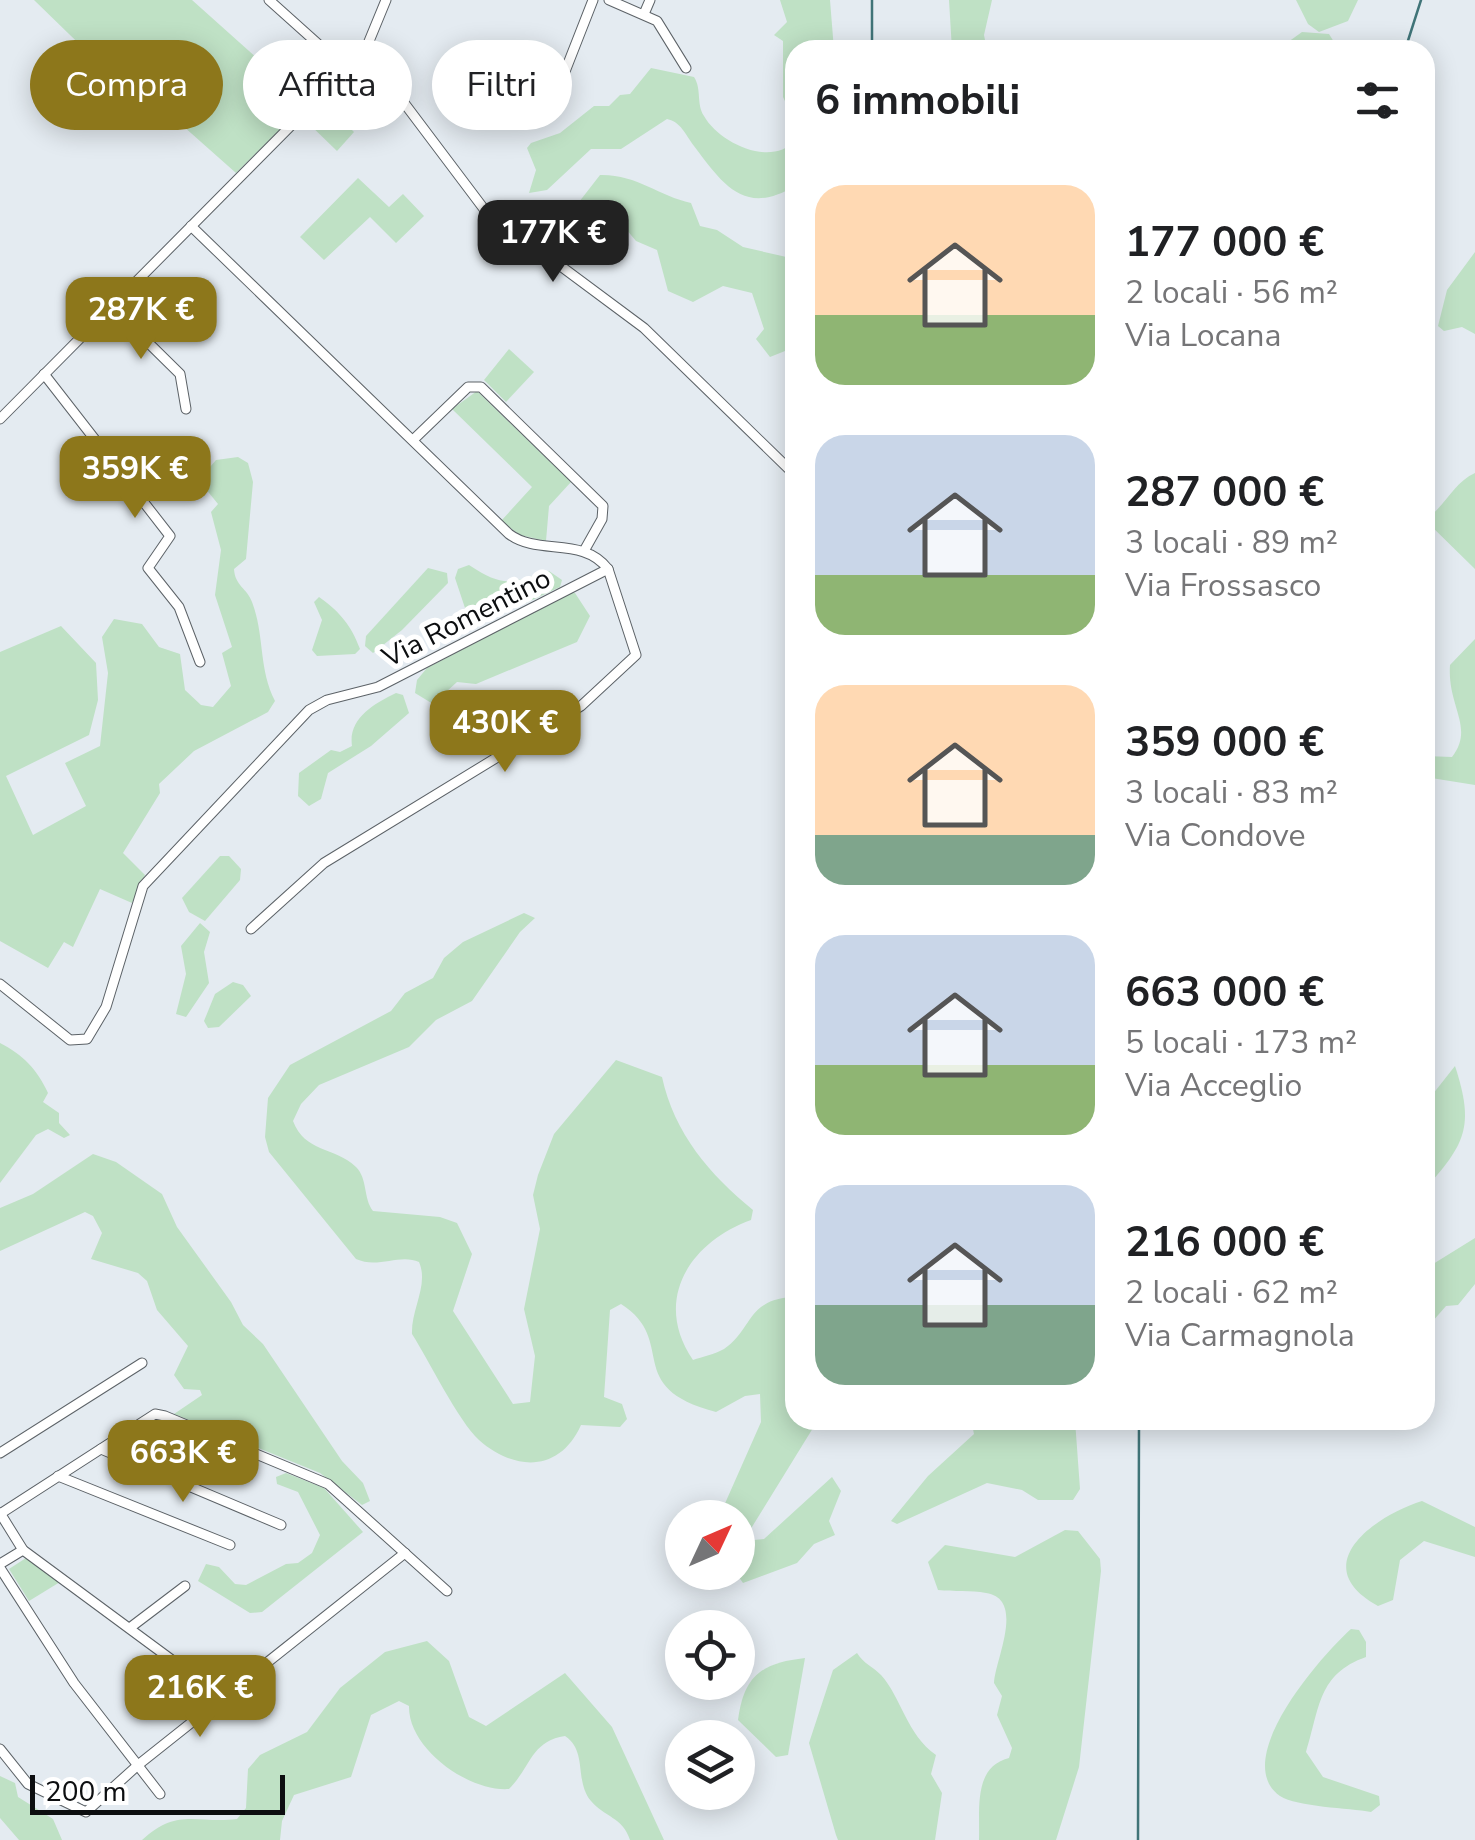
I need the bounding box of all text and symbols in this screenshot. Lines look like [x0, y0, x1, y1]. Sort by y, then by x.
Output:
chip: Compra [30, 40, 223, 130]
chip: Affitta [243, 40, 412, 130]
chip: Filtri [432, 40, 572, 130]
text: 6 immobili [815, 72, 1020, 129]
icon: filters [1350, 73, 1405, 128]
pin: 177K € [472, 200, 634, 285]
text: 177K € [500, 211, 606, 254]
text: 177 000 € [1125, 214, 1324, 271]
icon: home [895, 225, 1015, 345]
text: 2 locali · 56 m² [1125, 271, 1338, 314]
pin: 287K € [60, 277, 222, 362]
text: 287K € [88, 288, 194, 331]
text: Via Locana [1125, 314, 1281, 357]
pin: 359K € [54, 436, 216, 521]
text: 359K € [82, 447, 188, 490]
text: 287 000 € [1125, 464, 1324, 521]
icon: home [895, 475, 1015, 595]
text: 3 locali · 89 m² [1125, 521, 1338, 564]
street label: Via Romentino [375, 559, 557, 677]
text: Via Frossasco [1125, 564, 1321, 607]
pin: 430K € [424, 690, 586, 775]
text: 430K € [452, 701, 558, 744]
text: 359 000 € [1125, 714, 1324, 771]
icon: home [895, 725, 1015, 845]
text: 3 locali · 83 m² [1125, 771, 1338, 814]
text: Via Condove [1125, 814, 1306, 857]
text: 663 000 € [1125, 964, 1324, 1021]
icon: home [895, 975, 1015, 1095]
text: 5 locali · 173 m² [1125, 1021, 1357, 1064]
text: Via Acceglio [1125, 1064, 1302, 1107]
text: 216 000 € [1125, 1214, 1324, 1271]
icon: home [895, 1225, 1015, 1345]
text: 2 locali · 62 m² [1125, 1271, 1338, 1314]
text: Via Carmagnola [1125, 1314, 1355, 1357]
pin: 663K € [102, 1420, 264, 1505]
text: 663K € [130, 1431, 236, 1474]
north arrow [665, 1500, 755, 1590]
map controls [665, 1500, 755, 1810]
button: locate [665, 1610, 755, 1700]
pin: 216K € [119, 1655, 281, 1740]
text: 216K € [147, 1666, 253, 1709]
button: layers [665, 1720, 755, 1810]
scale bar [30, 1770, 285, 1814]
text: 200 m [45, 1773, 127, 1811]

